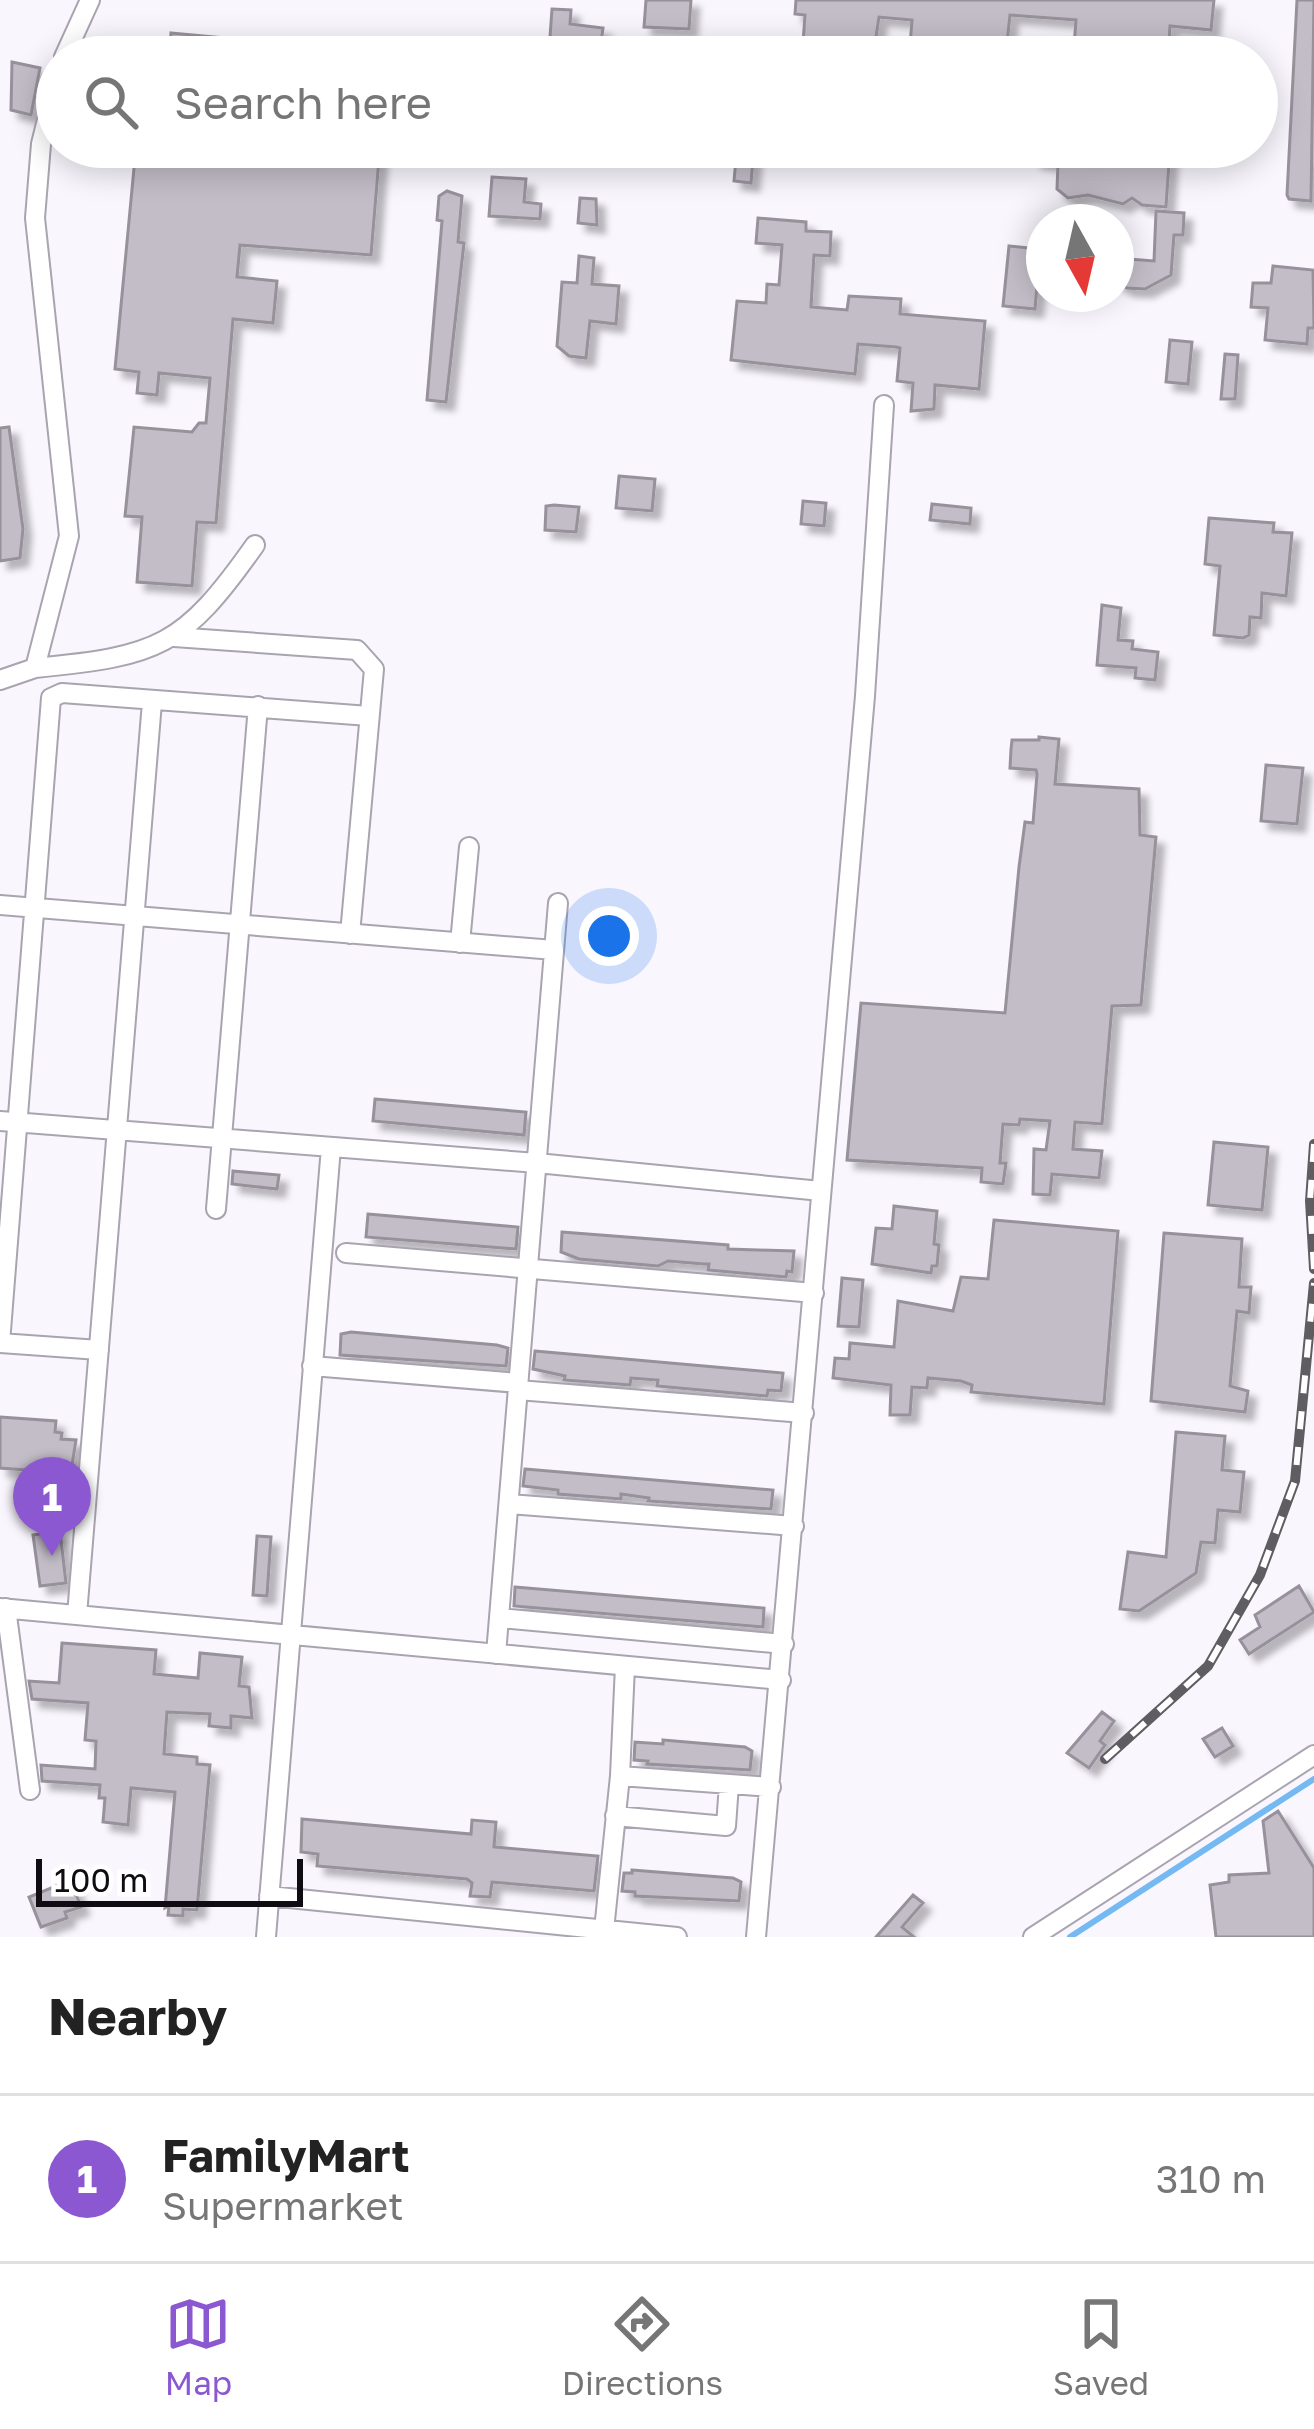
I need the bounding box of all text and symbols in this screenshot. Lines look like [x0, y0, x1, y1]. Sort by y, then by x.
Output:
search box [36, 36, 1278, 168]
icon: search [78, 69, 144, 135]
text: Search here [174, 75, 432, 129]
north arrow [1026, 204, 1134, 312]
your location [579, 906, 639, 966]
pin: 1 [13, 1457, 91, 1556]
scale bar [36, 1853, 303, 1906]
text: 100 m [54, 1860, 148, 1899]
text: Nearby [48, 1985, 227, 2046]
text: FamilyMart [162, 2128, 409, 2182]
text: 1 [77, 2155, 97, 2202]
text: 310 m [1156, 2155, 1266, 2202]
text: Supermarket [162, 2182, 404, 2229]
tab: Map [165, 2291, 232, 2402]
tab: Directions [562, 2291, 723, 2402]
tab: Saved [1053, 2291, 1149, 2402]

